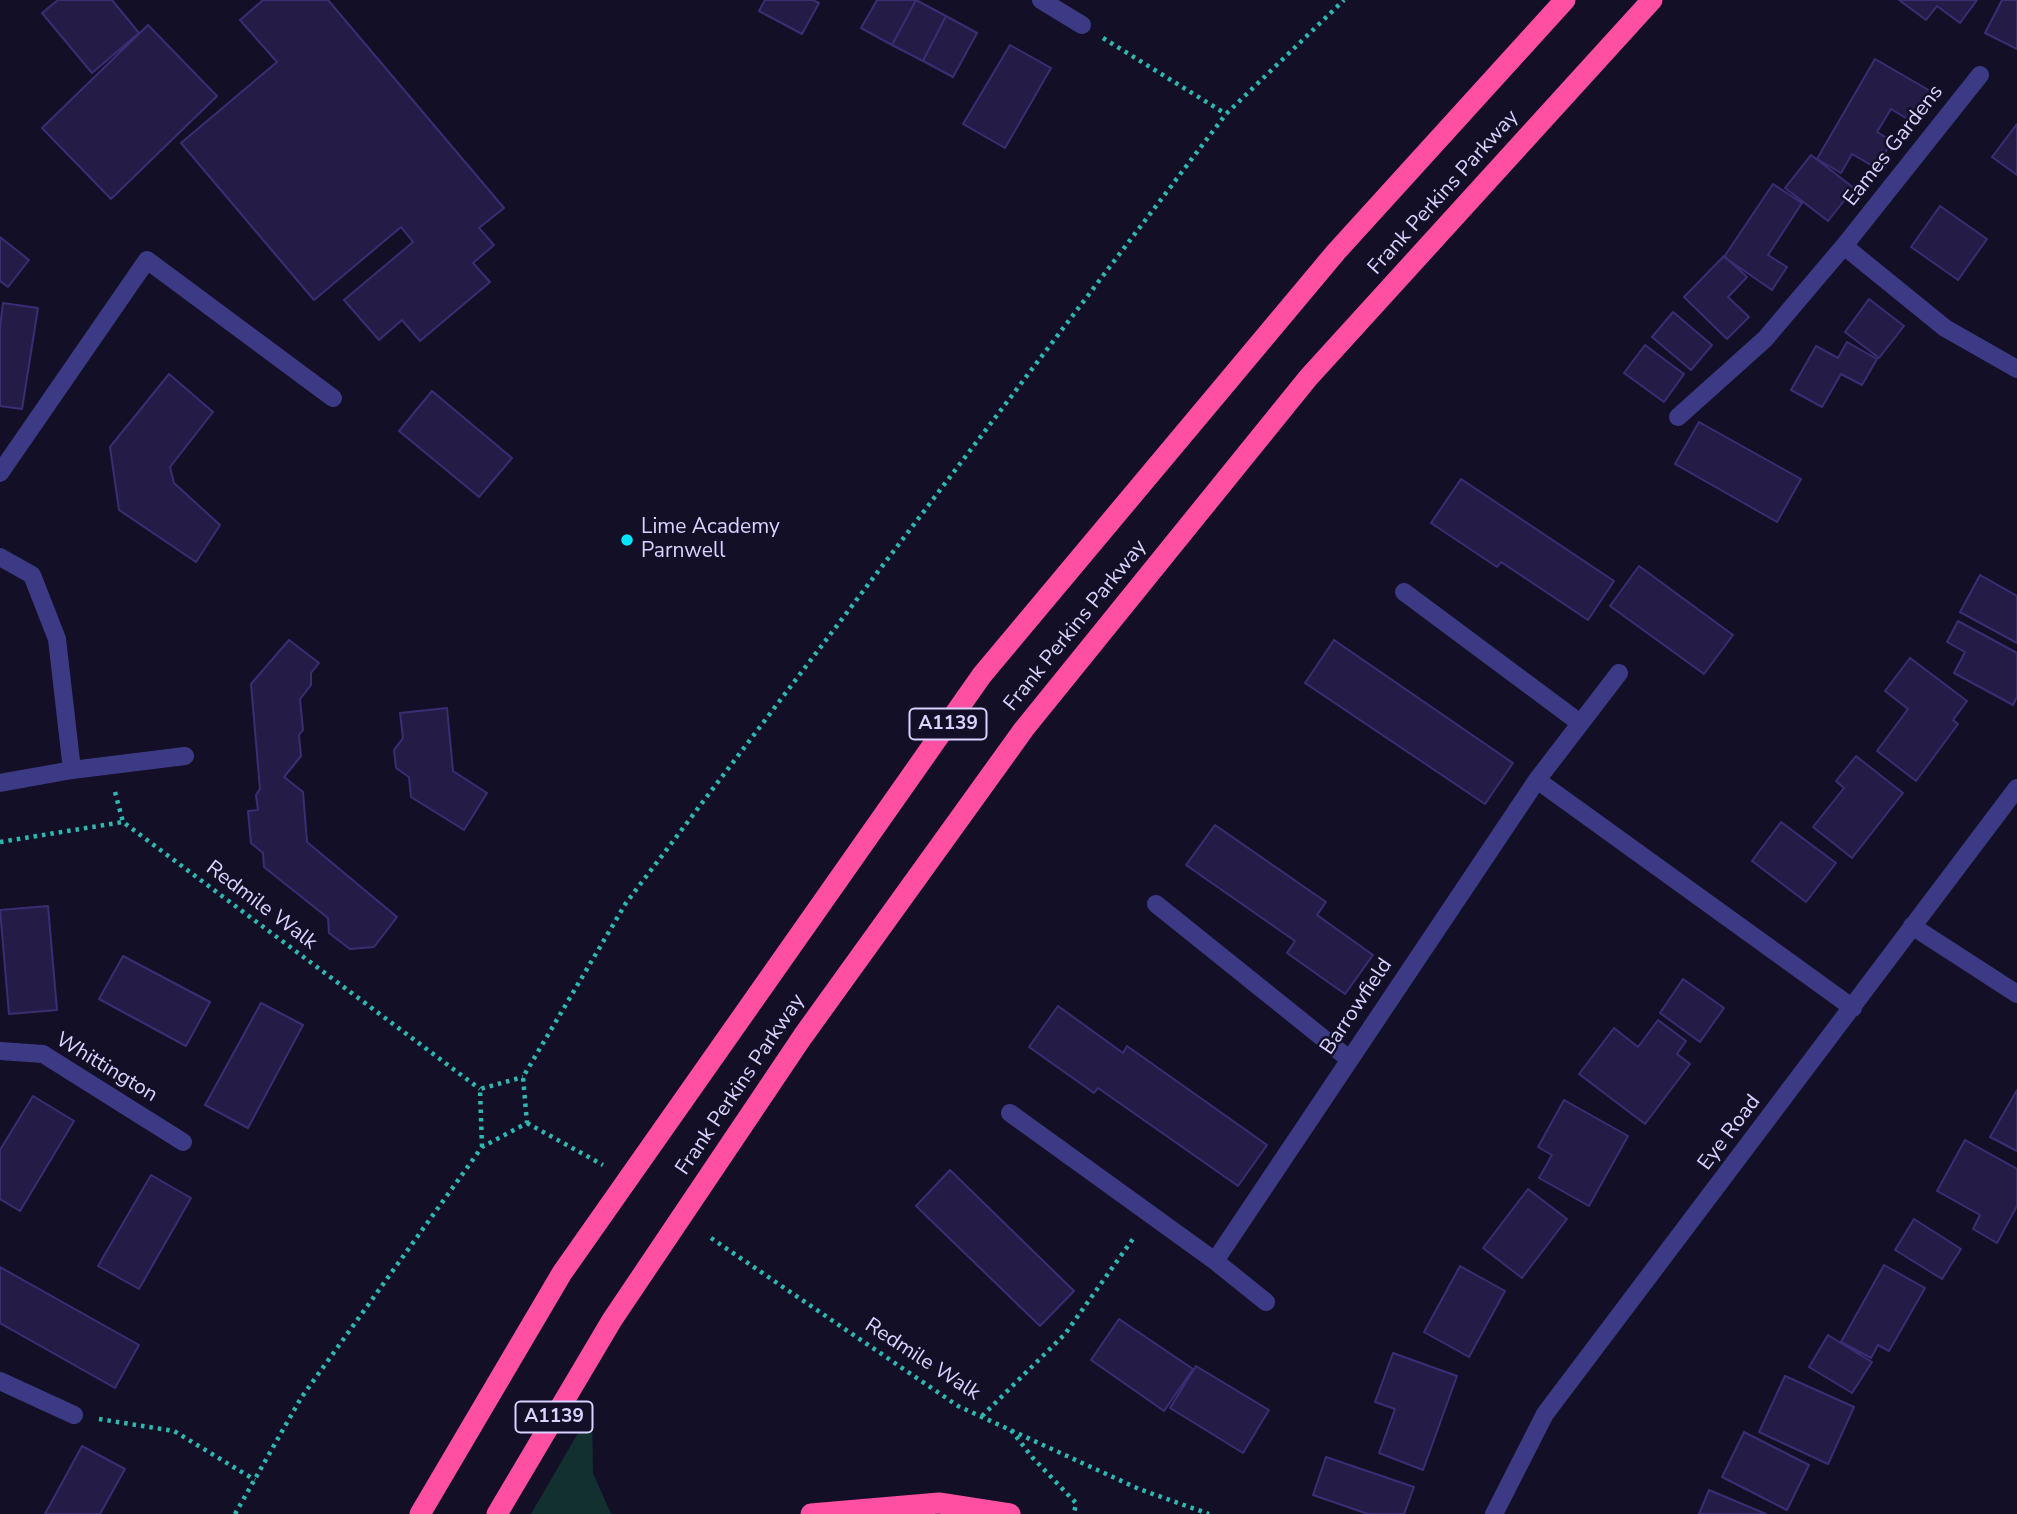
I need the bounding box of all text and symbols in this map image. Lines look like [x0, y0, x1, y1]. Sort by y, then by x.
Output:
street label: Eames Gardens [1839, 80, 1949, 212]
street label: Frank Perkins Parkway [1363, 105, 1525, 281]
place label: Lime Academy Parnwell [641, 515, 780, 565]
marker: Lime Academy Parnwell [619, 532, 635, 548]
street label: Frank Perkins Parkway [999, 535, 1153, 717]
road number: A1139 [909, 708, 986, 740]
street label: Redmile Walk [201, 856, 321, 956]
street label: Barrowfield [1316, 954, 1398, 1060]
street label: Frank Perkins Parkway [671, 990, 811, 1180]
street label: Whittington [51, 1028, 161, 1108]
street label: Eye Road [1693, 1090, 1767, 1176]
street label: Redmile Walk [860, 1313, 984, 1407]
road number: A1139 [516, 1401, 592, 1432]

